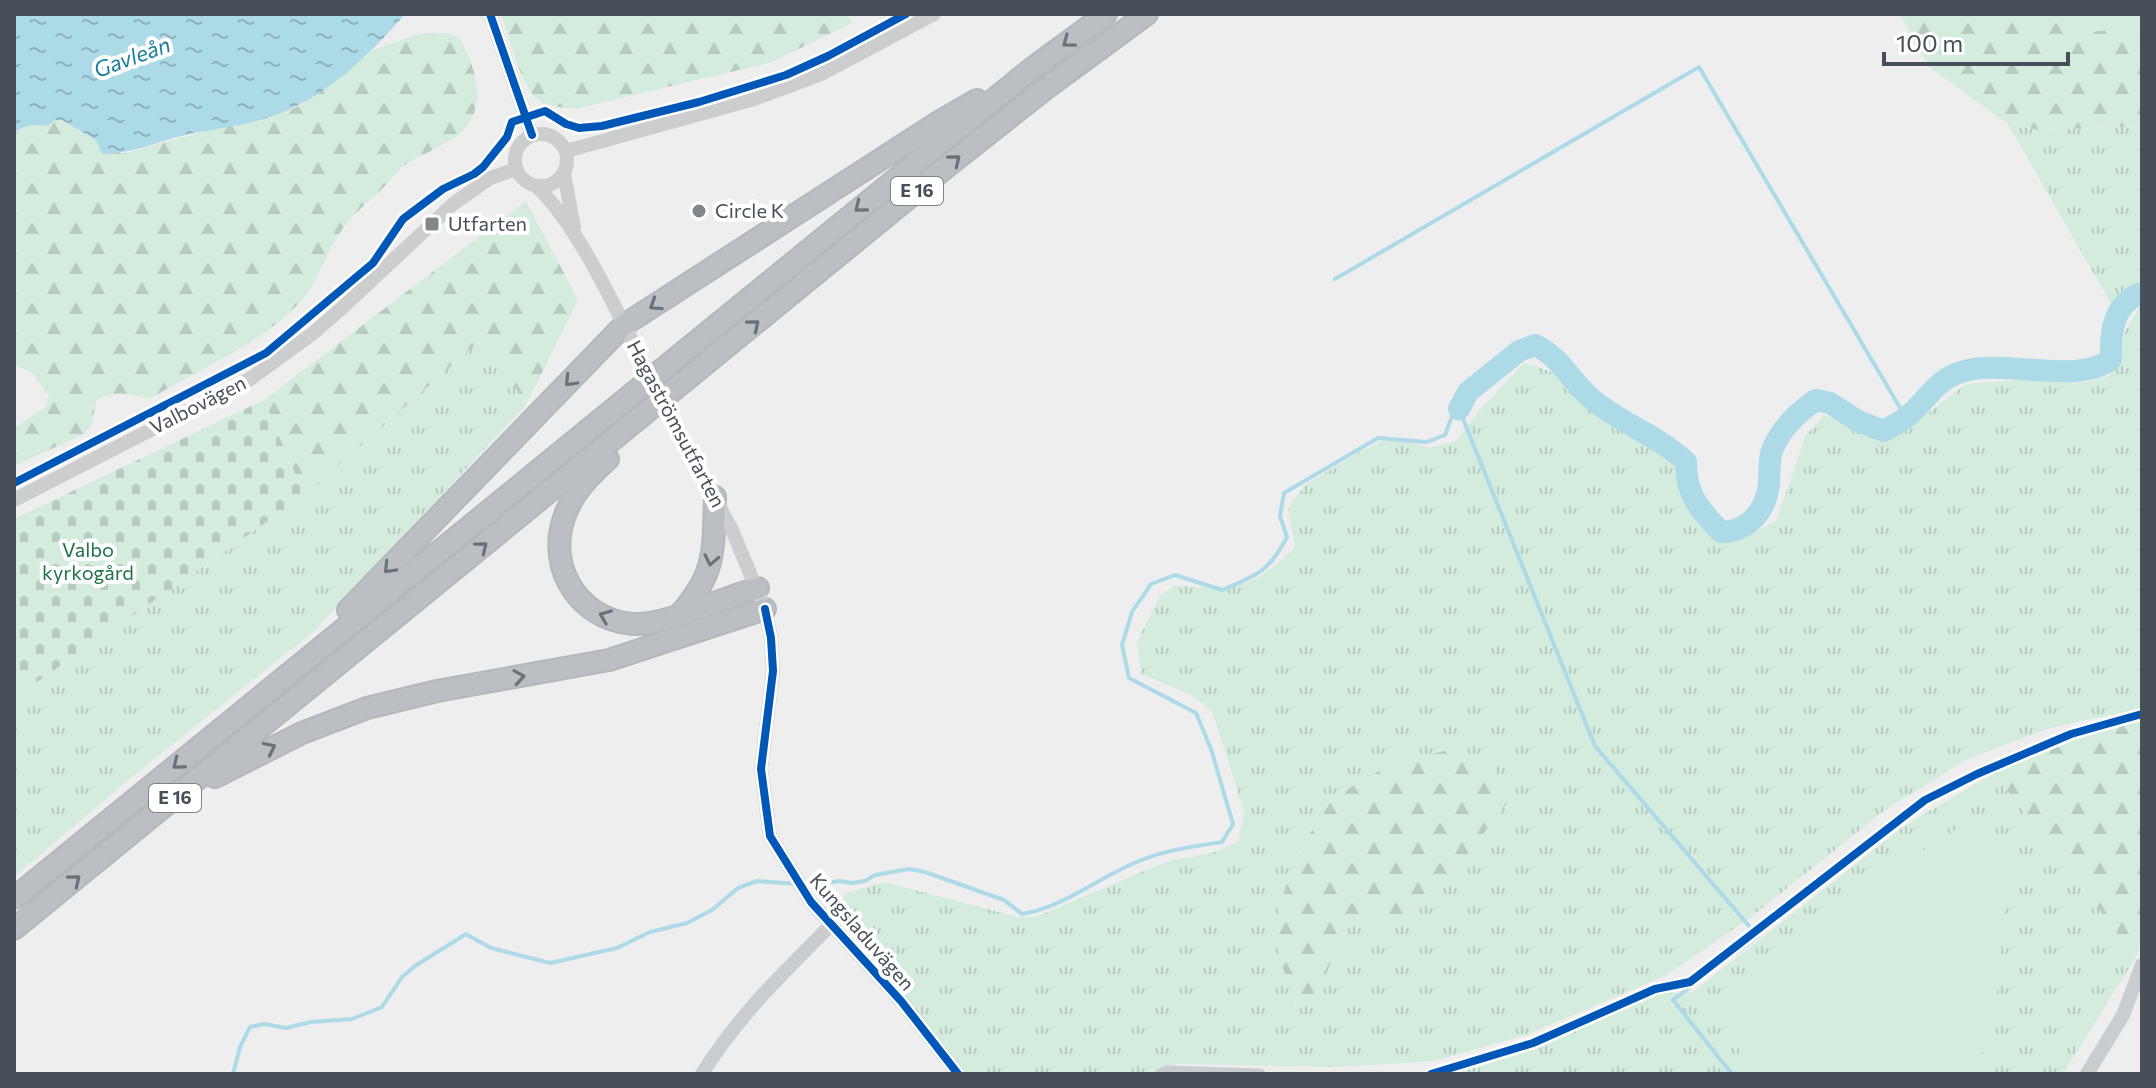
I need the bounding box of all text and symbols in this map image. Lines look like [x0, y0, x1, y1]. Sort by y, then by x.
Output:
scale bar [1884, 16, 2068, 66]
text: 100 m [1896, 28, 1963, 57]
water label: Gavleån [90, 30, 174, 83]
one-way arrow [1062, 32, 1077, 47]
one-way arrow [946, 155, 960, 170]
road number: E 16 [891, 177, 943, 205]
place label: Circle K [715, 198, 784, 222]
one-way arrow [854, 198, 869, 212]
marker: Circle K [690, 202, 708, 220]
place label: Utfarten [448, 211, 527, 235]
marker: Utfarten [423, 215, 441, 233]
one-way arrow [650, 296, 664, 311]
one-way arrow [745, 320, 759, 335]
street label: Hagaströmsutfarten [623, 336, 731, 511]
street label: Valbovägen [145, 370, 250, 439]
one-way arrow [564, 372, 579, 386]
park label: Valbo kyrkogård [42, 537, 134, 584]
one-way arrow [473, 542, 488, 556]
one-way arrow [703, 553, 720, 566]
one-way arrow [384, 559, 398, 573]
one-way arrow [598, 609, 612, 626]
one-way arrow [512, 669, 526, 686]
one-way arrow [262, 743, 277, 758]
one-way arrow [173, 754, 187, 769]
road number: E 16 [149, 784, 201, 812]
street label: Kungsladuvägen [805, 868, 920, 995]
one-way arrow [65, 875, 80, 890]

